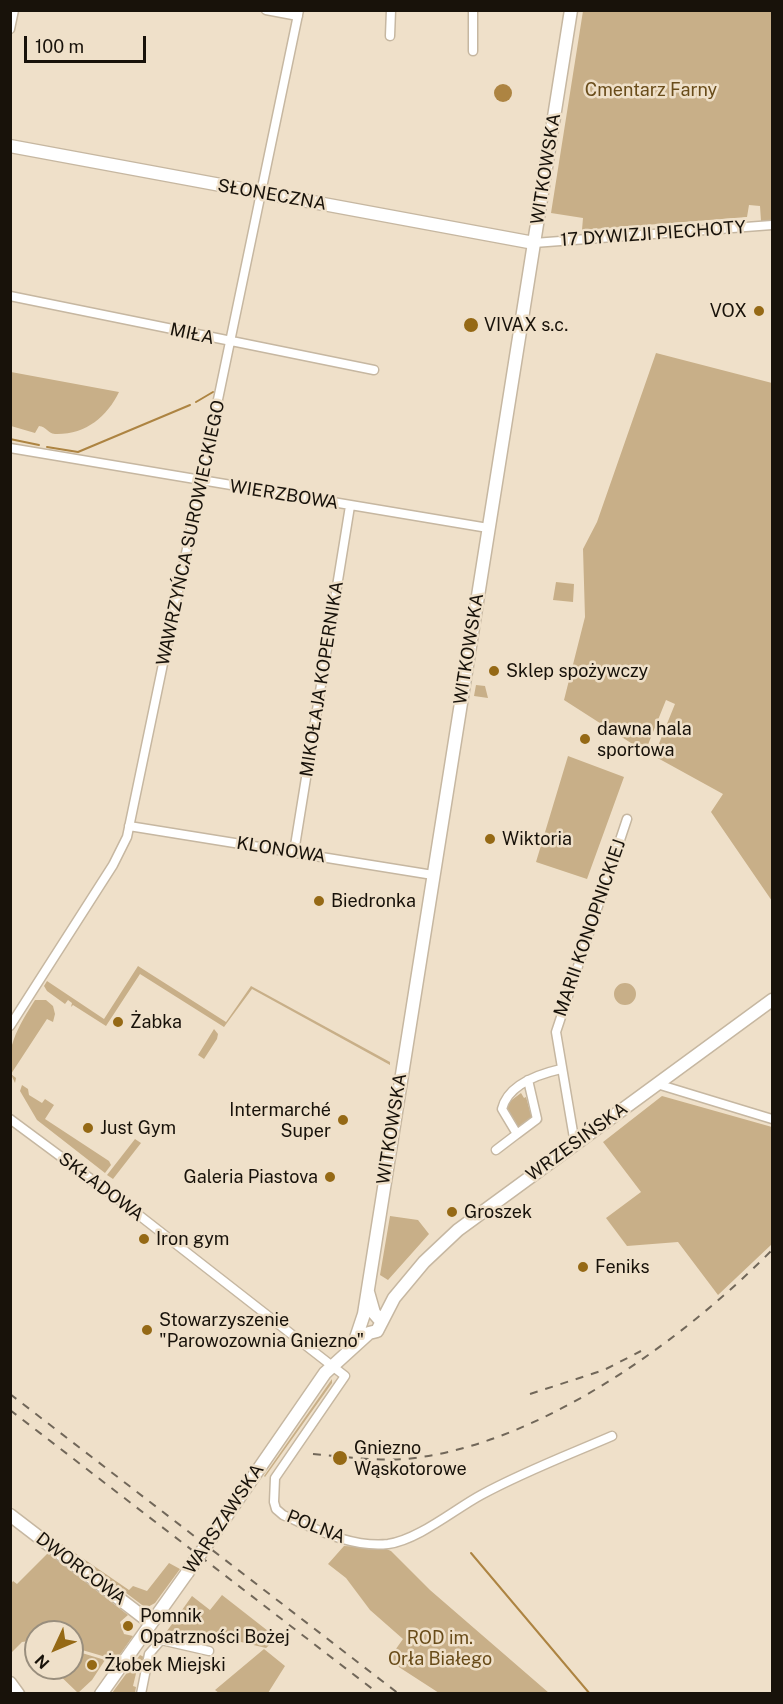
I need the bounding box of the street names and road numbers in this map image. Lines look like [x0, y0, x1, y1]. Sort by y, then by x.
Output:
street label: WITKOWSKA [527, 112, 565, 226]
street label: SŁONECZNA [216, 175, 328, 215]
street label: 17 DYWIZJI PIECHOTY [560, 217, 746, 251]
street label: MIŁA [168, 319, 216, 349]
street label: WAWRZYŃCA SUROWIECKIEGO [152, 398, 230, 668]
street label: WIERZBOWA [228, 476, 340, 514]
street label: MIKOŁAJA KOPERNIKA [296, 579, 348, 779]
street label: WITKOWSKA [450, 592, 488, 706]
street label: KLONOWA [235, 832, 327, 868]
street label: MARII KONOPNICKIEJ [549, 837, 631, 1019]
street label: WITKOWSKA [373, 1072, 411, 1186]
street label: WRZESIŃSKA [522, 1098, 632, 1186]
street label: SKŁADOWA [54, 1148, 148, 1226]
street label: WARSZAWSKA [179, 1460, 269, 1578]
street label: POLNA [283, 1505, 349, 1549]
street label: DWORCOWA [32, 1528, 130, 1610]

